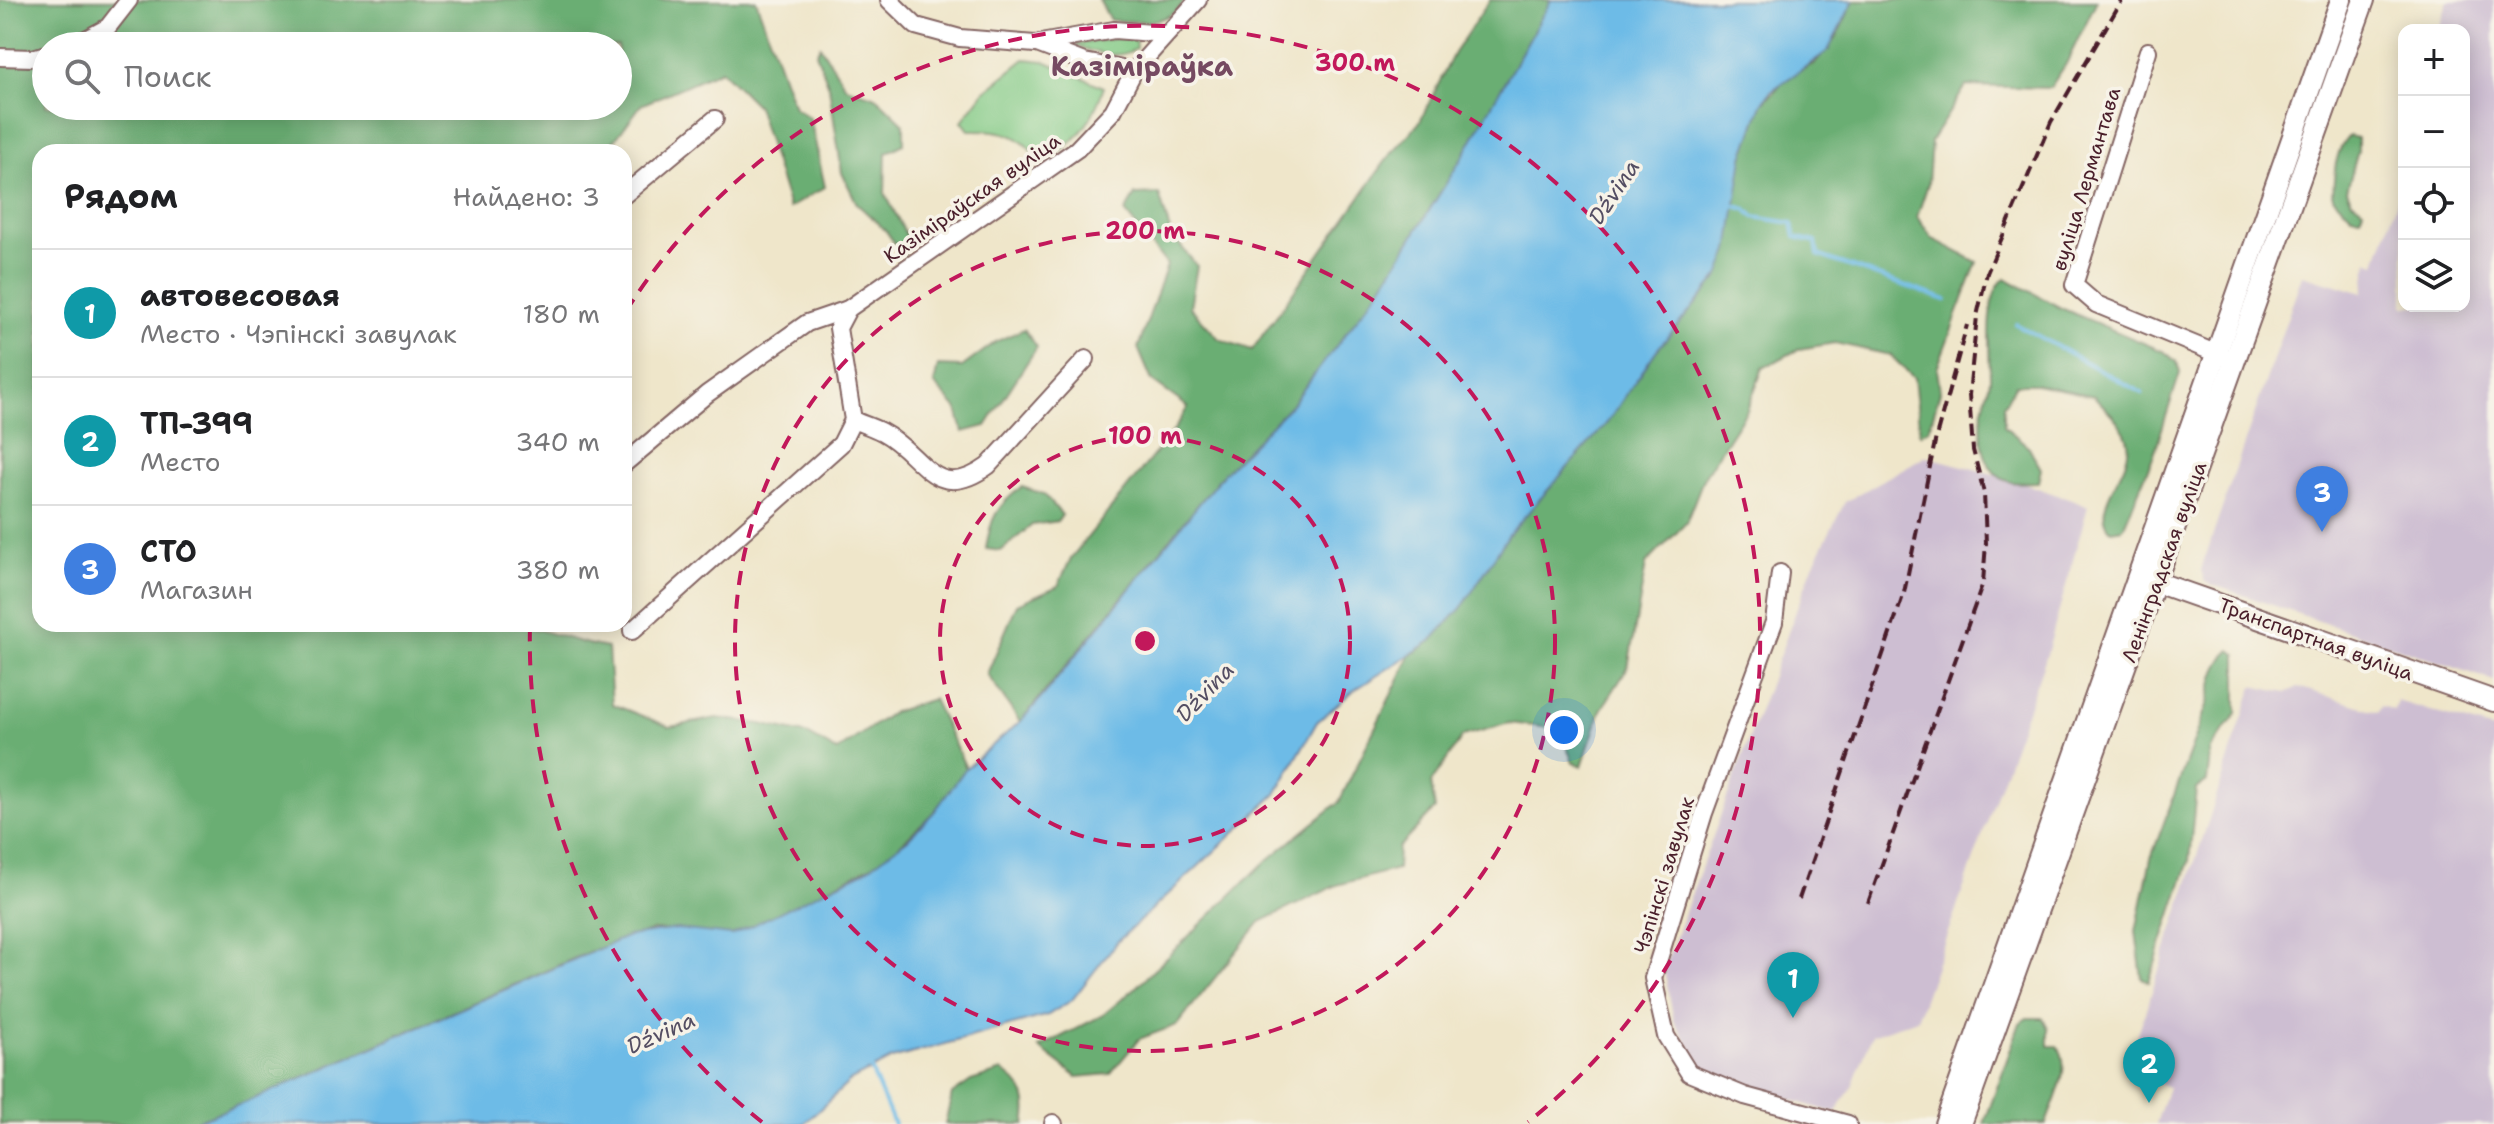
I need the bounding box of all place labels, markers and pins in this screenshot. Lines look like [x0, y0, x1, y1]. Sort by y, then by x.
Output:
pin: 3 [2296, 466, 2348, 532]
centre of rings [1131, 627, 1159, 655]
pin: 1 [1767, 952, 1819, 1018]
pin: 2 [2123, 1037, 2175, 1103]

